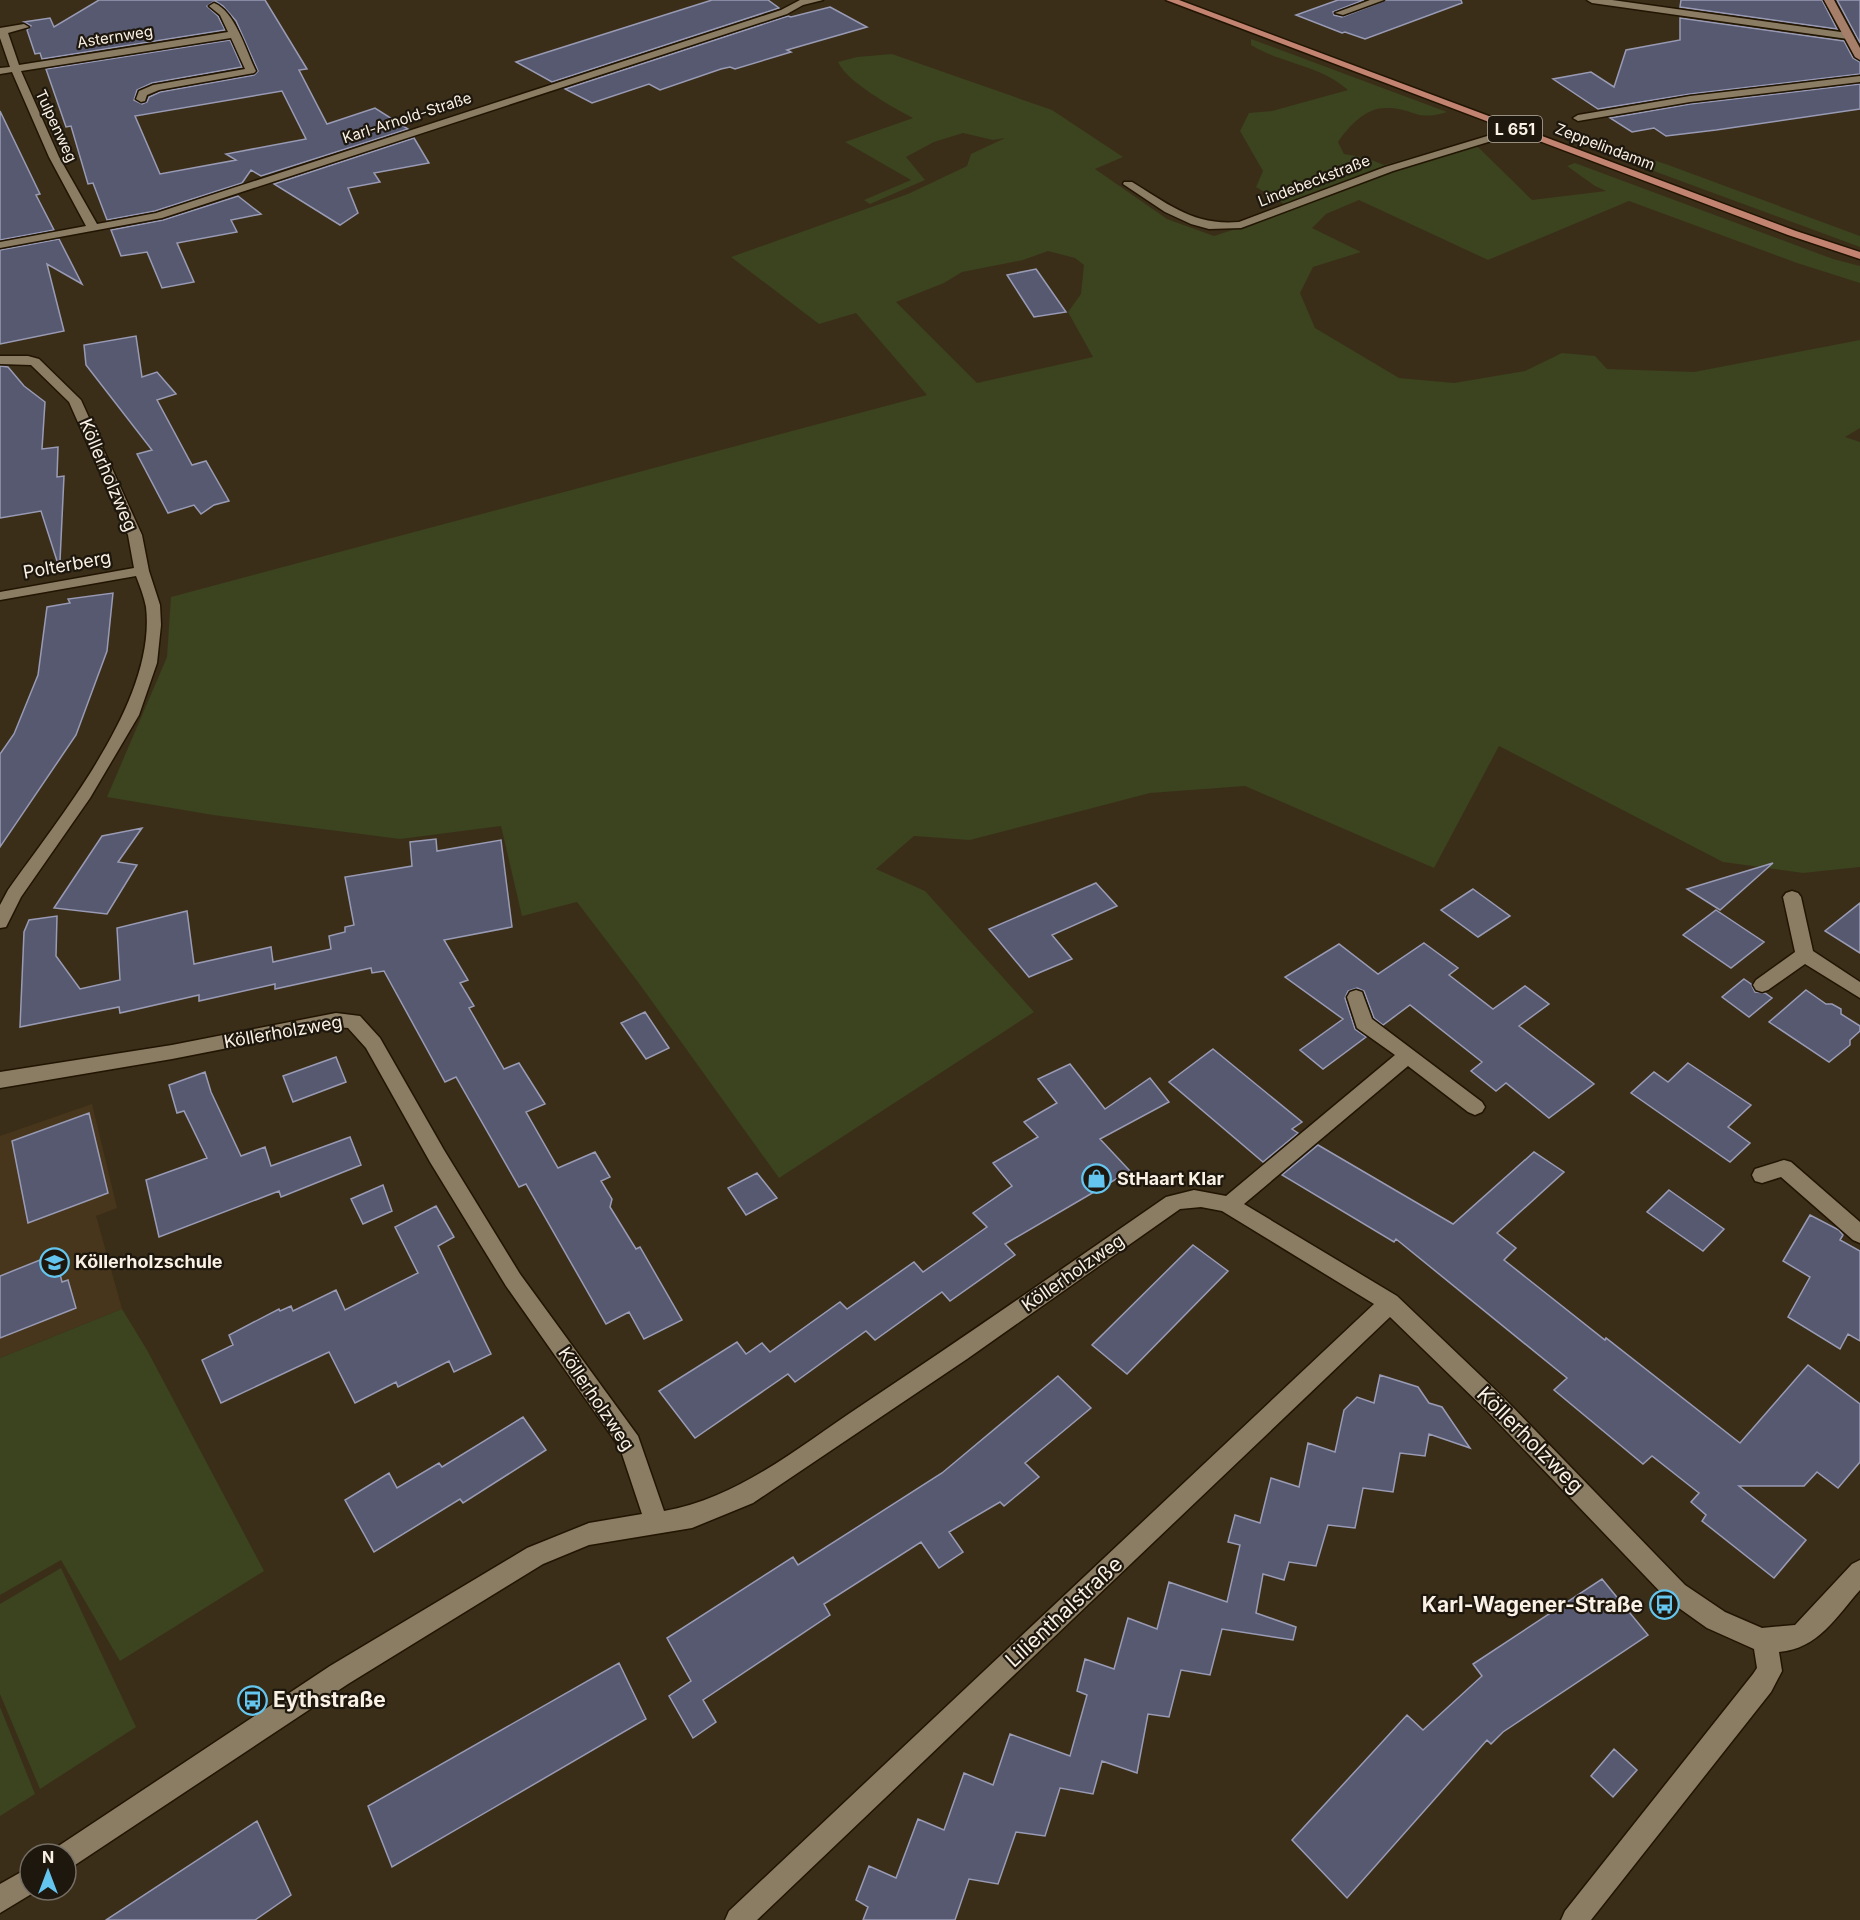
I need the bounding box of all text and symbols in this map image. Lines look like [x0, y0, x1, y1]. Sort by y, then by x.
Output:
street label: Asternweg [76, 21, 154, 52]
street label: Tulpenweg [31, 87, 82, 165]
street label: Karl-Arnold-Straße [340, 88, 474, 147]
road number: L 651 [1488, 116, 1542, 142]
street label: Zeppelindamm [1553, 119, 1658, 174]
street label: Lindebeckstraße [1255, 150, 1373, 211]
street label: Köllerholzweg [75, 415, 142, 534]
street label: Polterberg [21, 546, 113, 583]
street label: Köllerholzweg [222, 1011, 344, 1052]
shop icon: StHaart Klar [1080, 1163, 1112, 1195]
place label: StHaart Klar [1117, 1168, 1224, 1189]
street label: Köllerholzweg [1017, 1230, 1128, 1316]
school or university icon: Köllerholzschule [38, 1246, 70, 1278]
place label: Köllerholzschule [75, 1251, 223, 1272]
street label: Köllerholzweg [554, 1343, 639, 1454]
street label: Köllerholzweg [1472, 1381, 1589, 1498]
street label: Lilienthalstraße [1000, 1551, 1127, 1672]
bus stop icon: Karl-Wagener-Straße [1648, 1589, 1680, 1621]
place label: Karl-Wagener-Straße [1422, 1592, 1643, 1617]
bus stop icon: Eythstraße [236, 1684, 268, 1716]
place label: Eythstraße [273, 1687, 386, 1712]
north arrow [18, 1842, 78, 1902]
text: N [42, 1847, 54, 1867]

